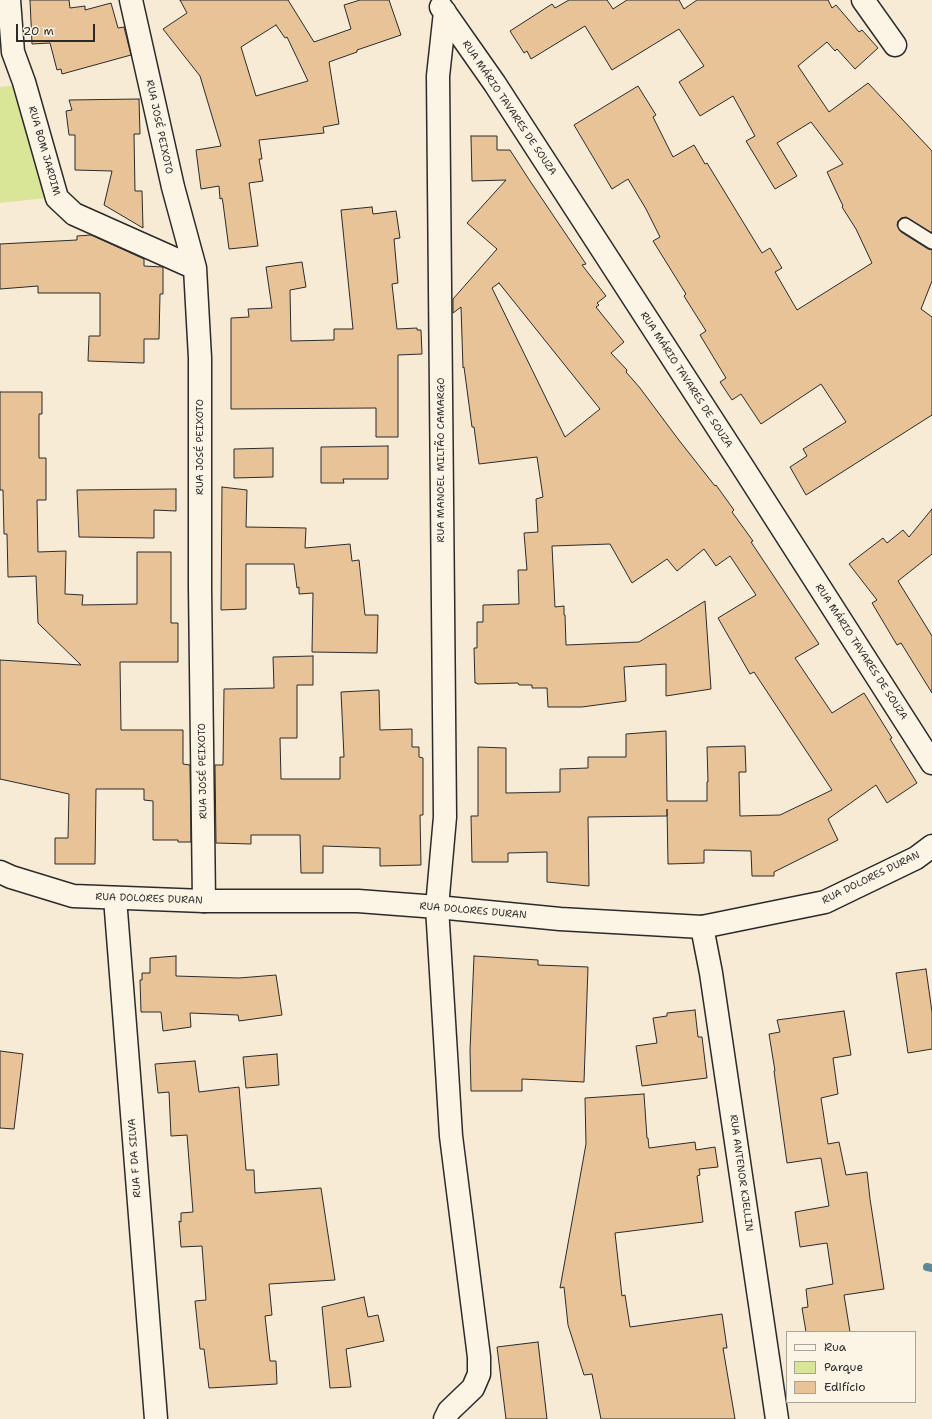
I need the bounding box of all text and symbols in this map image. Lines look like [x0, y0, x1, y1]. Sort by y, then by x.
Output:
scale bar [18, 16, 97, 42]
text: 20 m [23, 23, 54, 39]
street label: RUA MÁRIO TAVARES DE SOUZA [459, 38, 559, 178]
street label: RUA JOSÉ PEIXOTO [143, 79, 175, 175]
street label: RUA BOM JARDIM [26, 105, 62, 197]
street label: RUA MÁRIO TAVARES DE SOUZA [637, 310, 735, 450]
street label: RUA MANOEL MILTÃO CAMARGO [435, 378, 447, 542]
street label: RUA JOSÉ PEIXOTO [194, 399, 206, 495]
street label: RUA MÁRIO TAVARES DE SOUZA [812, 582, 910, 722]
street label: RUA JOSÉ PEIXOTO [196, 723, 210, 819]
street label: RUA DOLORES DURAN [820, 849, 922, 907]
street label: RUA DOLORES DURAN [95, 891, 203, 907]
street label: RUA DOLORES DURAN [419, 900, 527, 922]
street label: RUA ANTENOR KJELLIN [727, 1114, 755, 1232]
street label: RUA F DA SILVA [126, 1118, 144, 1198]
legend [786, 1331, 916, 1403]
text: Rua [824, 1339, 846, 1355]
text: Parque [824, 1359, 863, 1375]
text: Edifício [824, 1379, 865, 1395]

